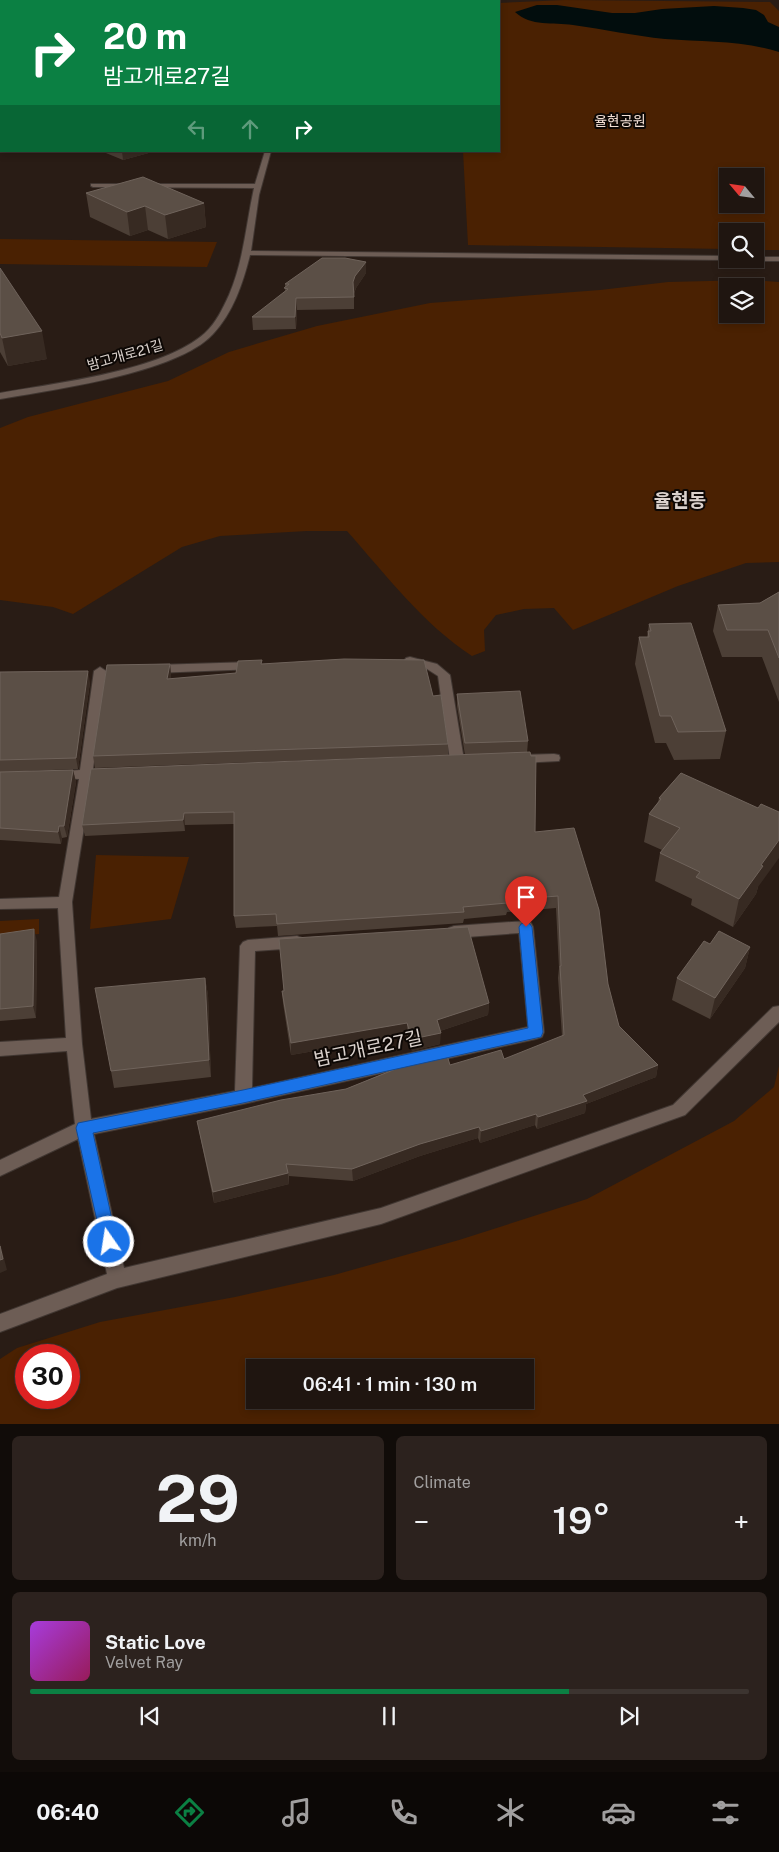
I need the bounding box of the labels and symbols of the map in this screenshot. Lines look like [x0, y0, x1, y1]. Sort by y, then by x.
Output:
park label: 율현공원 [594, 113, 646, 129]
north arrow [719, 168, 764, 212]
street label: 밤고개로21길 [85, 336, 165, 374]
district label: 율현동 [654, 489, 706, 511]
pin [505, 876, 547, 927]
street label: 밤고개로27길 [312, 1026, 424, 1070]
position arrow [82, 1215, 134, 1267]
speed limit sign: 30 [15, 1344, 80, 1409]

